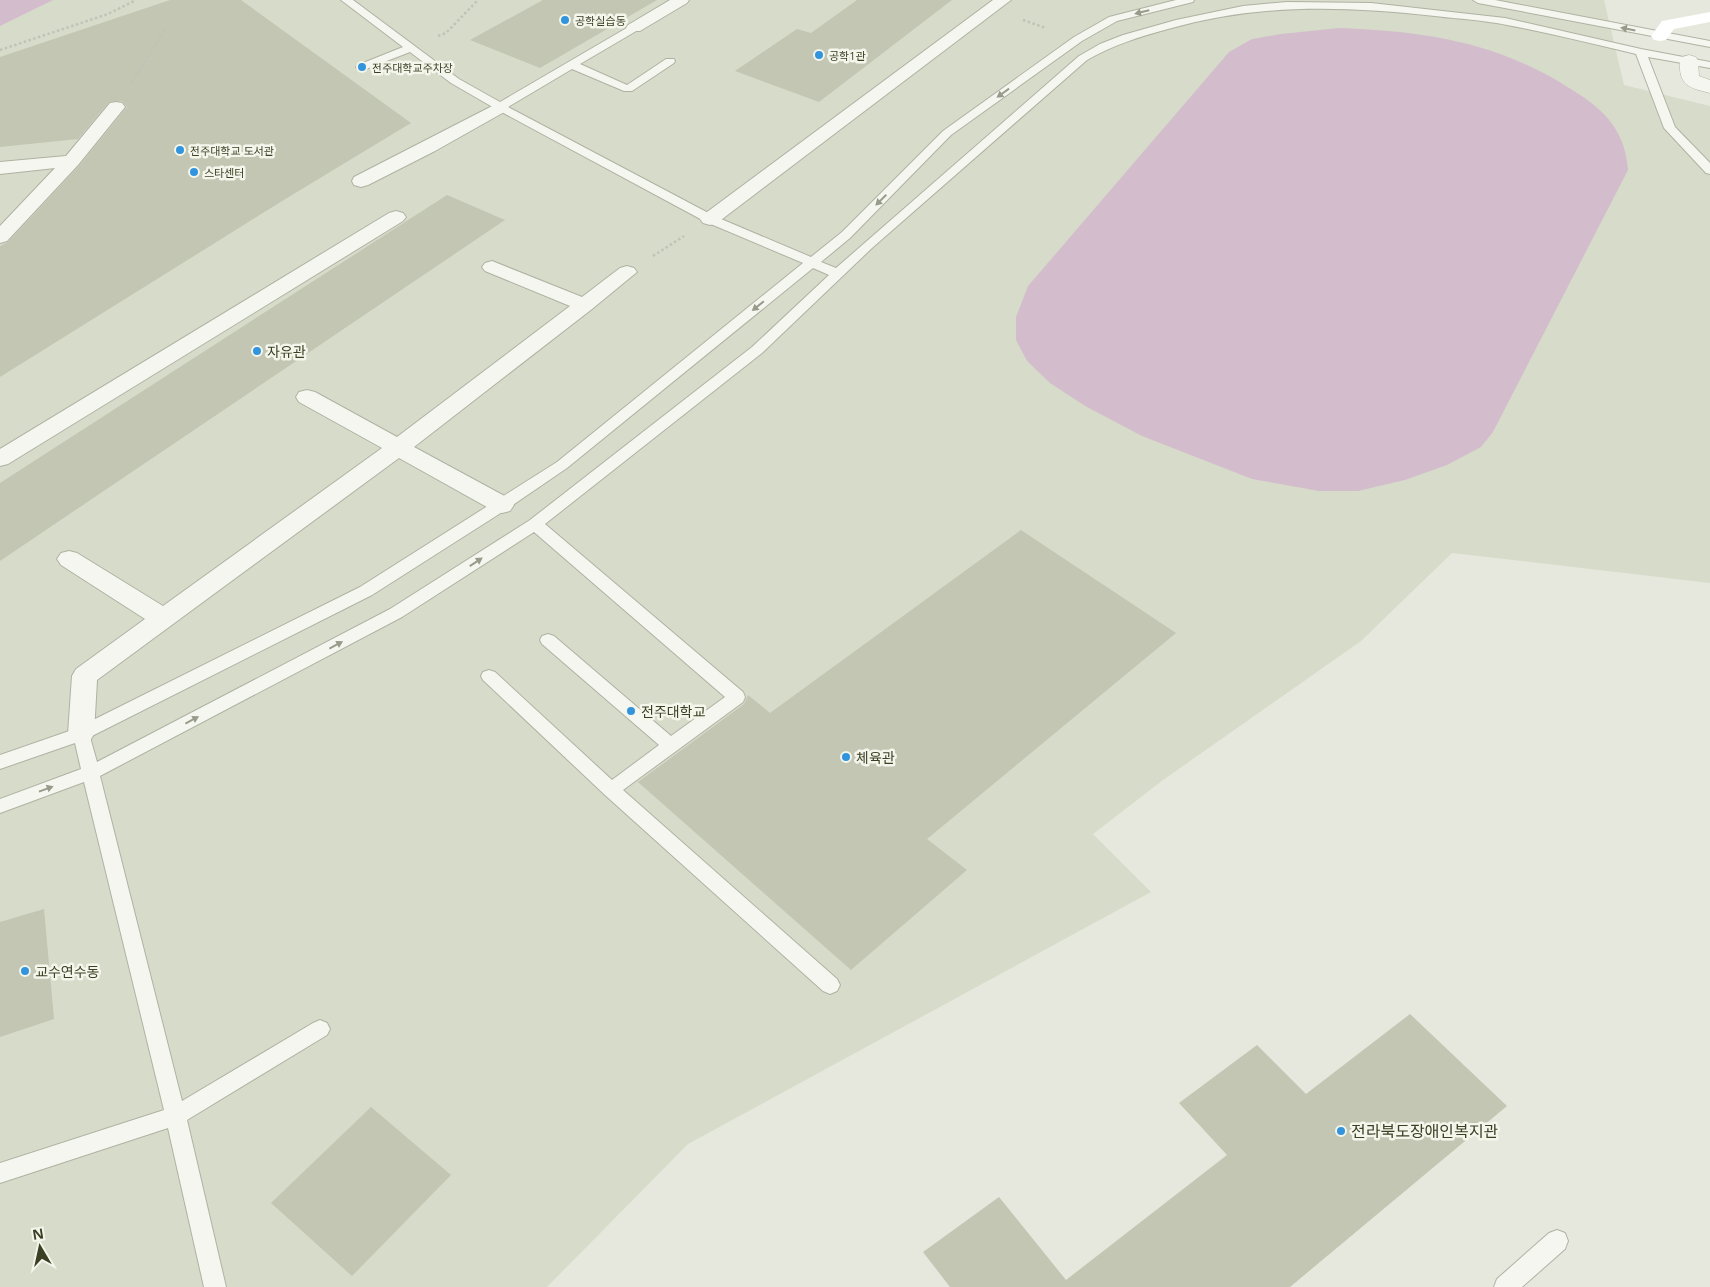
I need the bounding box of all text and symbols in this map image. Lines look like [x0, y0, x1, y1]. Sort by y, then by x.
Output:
one-way arrow [1134, 8, 1149, 16]
place label: 공학실습동 [575, 13, 626, 28]
marker: 공학실습동 [559, 14, 571, 26]
one-way arrow [1619, 25, 1635, 33]
place label: 공학1관 [829, 48, 866, 63]
marker: 공학1관 [813, 49, 825, 61]
place label: 전주대학교주차장 [372, 60, 453, 75]
marker: 전주대학교주차장 [356, 61, 368, 73]
one-way arrow [996, 88, 1009, 98]
place label: 전주대학교 도서관 [190, 143, 274, 158]
marker: 전주대학교 도서관 [174, 144, 186, 156]
place label: 스타센터 [204, 165, 244, 180]
marker: 스타센터 [188, 166, 200, 178]
one-way arrow [875, 194, 887, 206]
one-way arrow [752, 301, 765, 312]
place label: 자유관 [267, 342, 306, 361]
marker: 자유관 [251, 345, 263, 357]
one-way arrow [470, 557, 483, 567]
one-way arrow [330, 640, 343, 649]
place label: 전주대학교 [641, 702, 706, 721]
marker: 전주대학교 [625, 705, 637, 717]
one-way arrow [185, 716, 200, 724]
place label: 체육관 [856, 748, 895, 767]
marker: 체육관 [840, 751, 852, 763]
one-way arrow [39, 785, 54, 793]
place label: 교수연수동 [35, 962, 100, 981]
marker: 교수연수동 [19, 965, 31, 977]
place label: 전라북도장애인복지관 [1351, 1120, 1498, 1142]
marker: 전라북도장애인복지관 [1335, 1125, 1347, 1137]
north arrow [15, 1222, 65, 1272]
text: N [31, 1223, 45, 1244]

